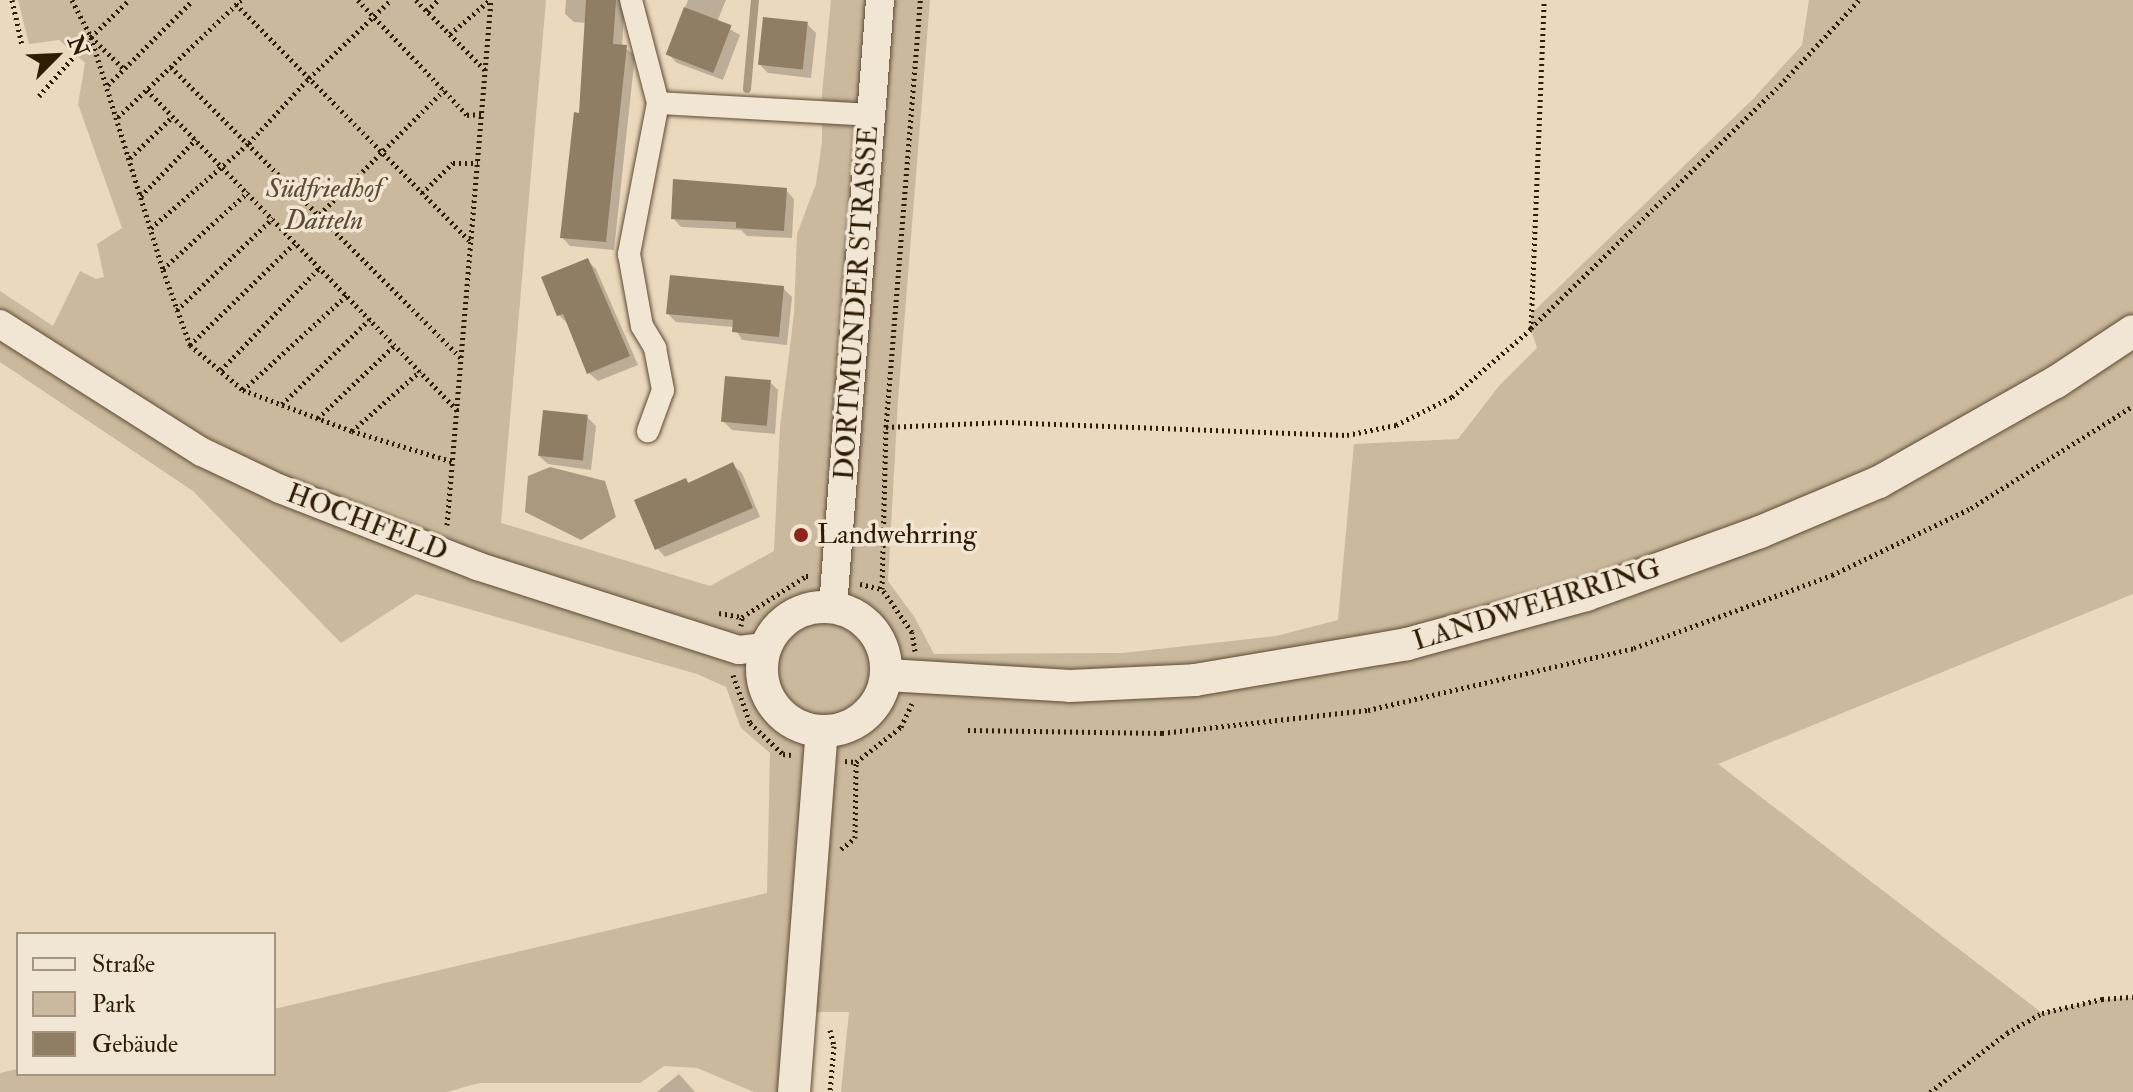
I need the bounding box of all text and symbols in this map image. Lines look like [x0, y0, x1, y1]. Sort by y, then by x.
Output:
north arrow [16, 16, 96, 96]
text: N [61, 32, 95, 61]
street label: DORTMUNDER STRASSE [828, 125, 886, 481]
park label: Südfriedhof Datteln [266, 172, 382, 238]
street label: HOCHFELD [282, 477, 452, 569]
place label: Landwehrring [817, 518, 977, 552]
marker: Landwehrring [792, 526, 810, 544]
street label: LANDWEHRRING [1409, 551, 1665, 659]
legend [16, 932, 276, 1076]
text: Straße [92, 949, 155, 980]
text: Park [92, 989, 136, 1020]
text: Gebäude [92, 1029, 178, 1060]

